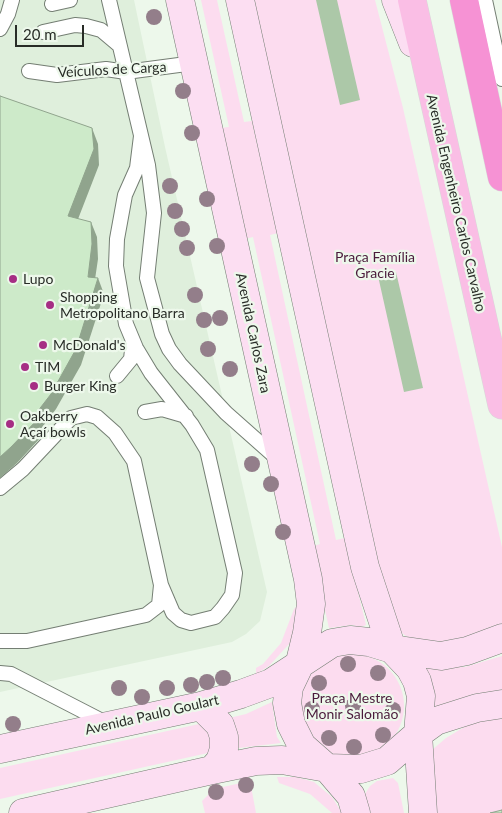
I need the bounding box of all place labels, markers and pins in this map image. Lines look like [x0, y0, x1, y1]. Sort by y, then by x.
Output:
place label: Lupo [23, 271, 53, 287]
marker: Lupo [7, 273, 19, 285]
place label: Shopping Metropolitano Barra [60, 289, 185, 322]
marker: Shopping Metropolitano Barra [44, 299, 56, 311]
place label: McDonald's [53, 337, 126, 353]
marker: McDonald's [37, 339, 49, 351]
place label: TIM [35, 359, 60, 375]
marker: TIM [19, 361, 31, 373]
place label: Burger King [44, 378, 117, 394]
marker: Burger King [28, 380, 40, 392]
place label: Oakberry Açaí bowls [20, 408, 86, 441]
marker: Oakberry Açaí bowls [4, 418, 16, 430]

